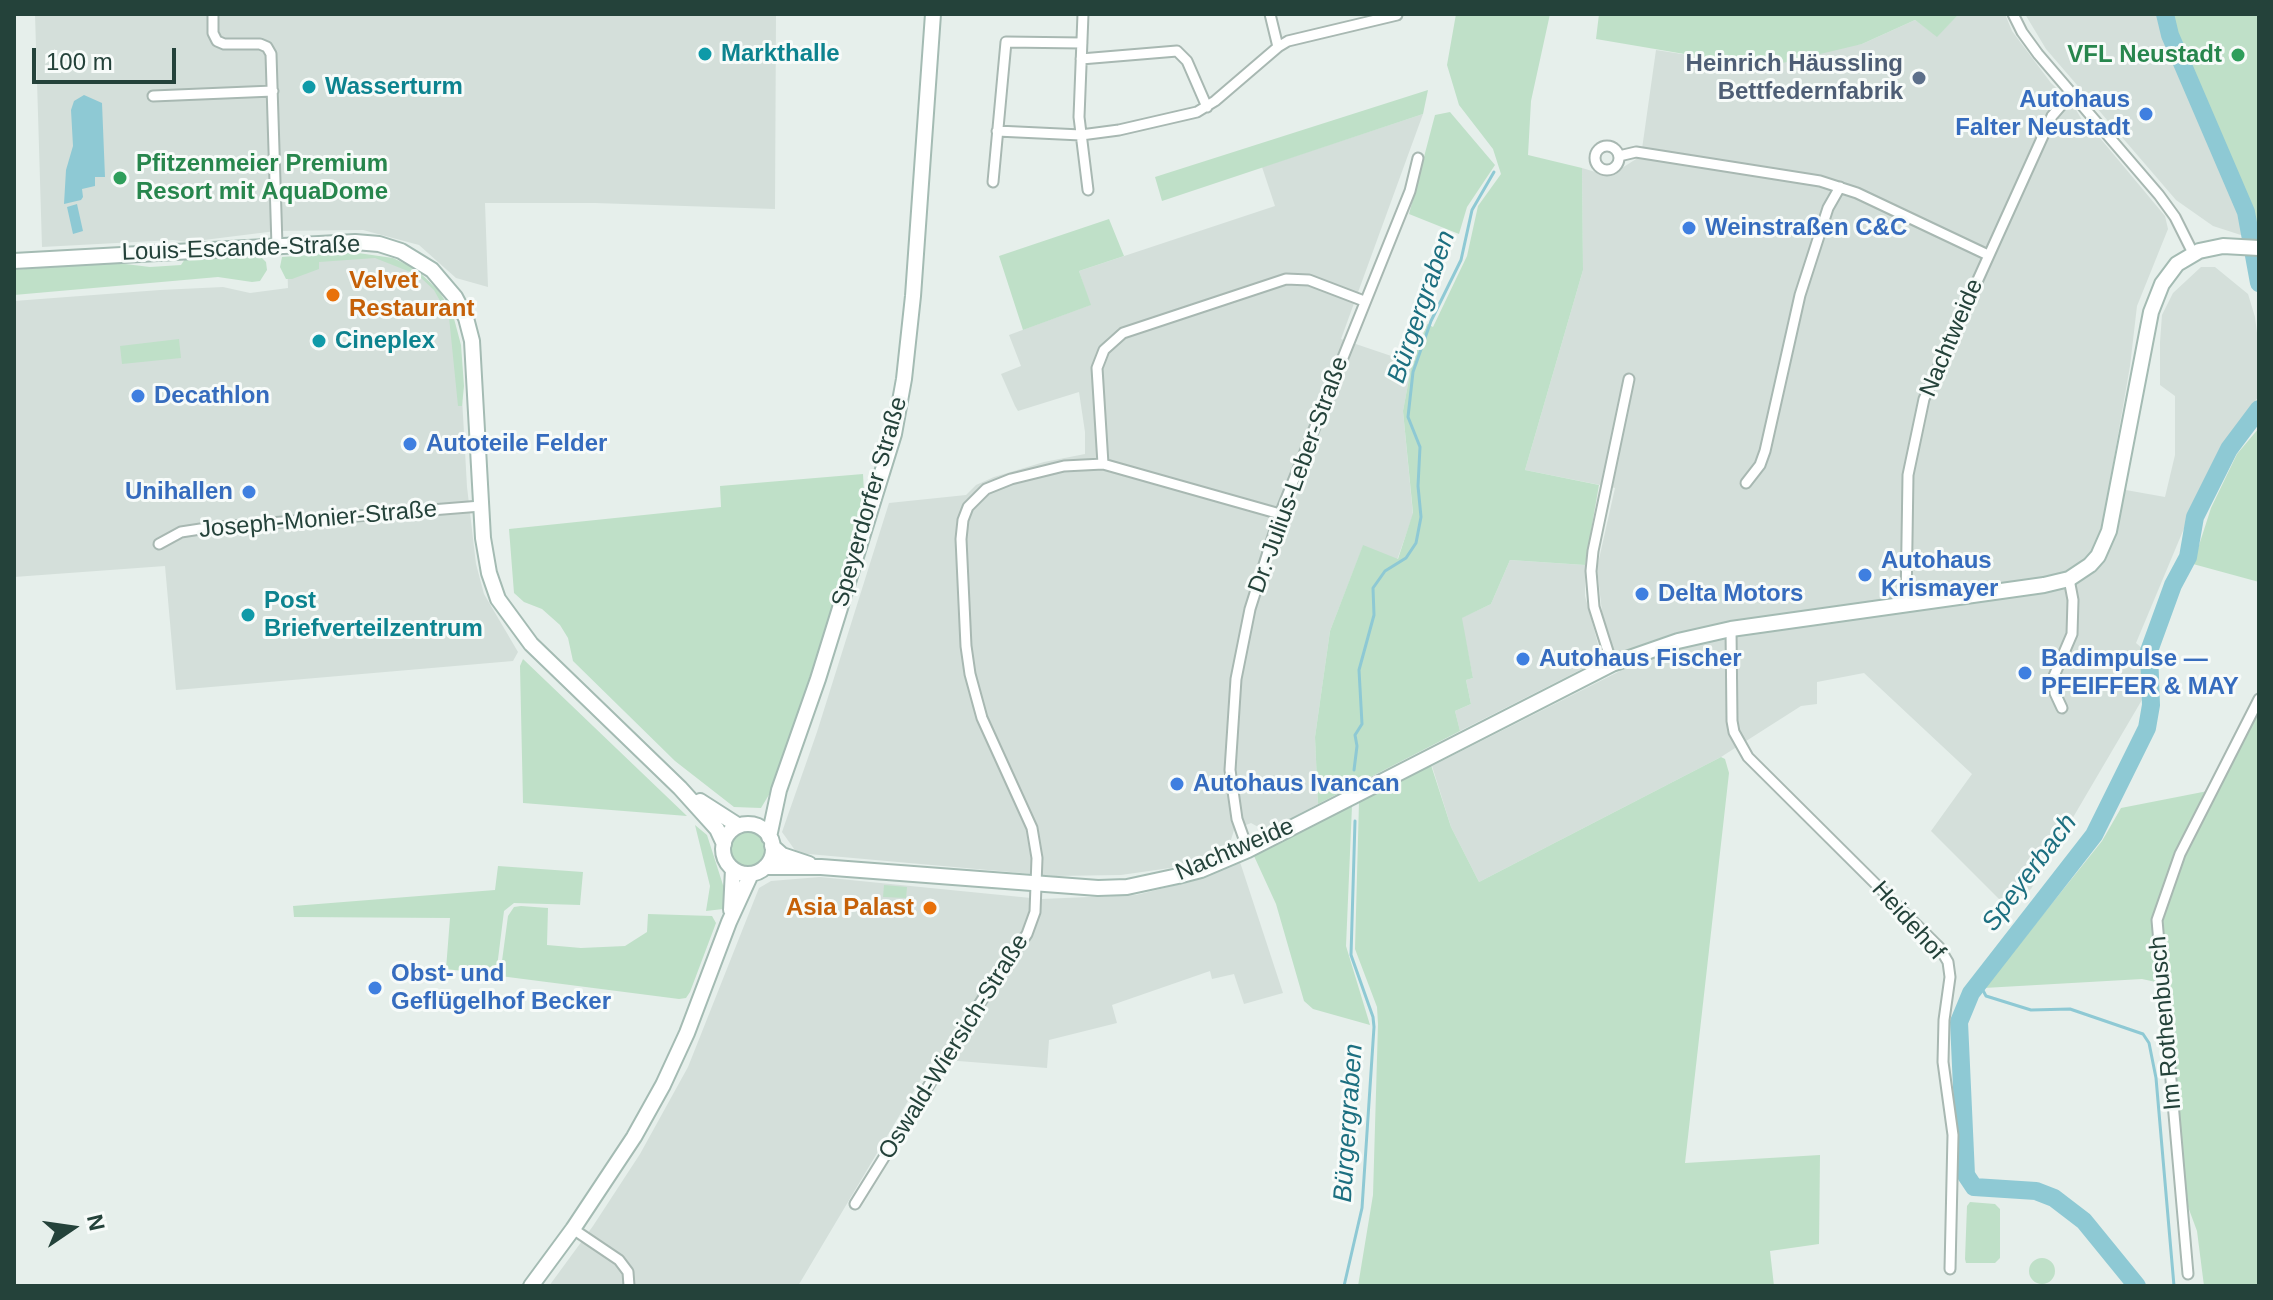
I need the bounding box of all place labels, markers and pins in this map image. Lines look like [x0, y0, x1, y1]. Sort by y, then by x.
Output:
place label: Markthalle [721, 40, 840, 68]
place label: VFL Neustadt [2067, 41, 2222, 69]
marker: Markthalle [696, 45, 714, 63]
marker: VFL Neustadt [2229, 46, 2247, 64]
place label: Heinrich Häussling Bettfedernfabrik [1686, 50, 1903, 106]
marker: Heinrich Häussling Bettfedernfabrik [1910, 69, 1928, 87]
place label: Wasserturm [325, 73, 463, 101]
marker: Wasserturm [300, 78, 318, 96]
place label: Autohaus Falter Neustadt [1955, 86, 2130, 142]
marker: Autohaus Falter Neustadt [2137, 105, 2155, 123]
place label: Pfitzenmeier Premium Resort mit AquaDome [136, 150, 388, 206]
marker: Pfitzenmeier Premium Resort mit AquaDome [111, 169, 129, 187]
place label: Weinstraßen C&C [1705, 214, 1907, 242]
marker: Weinstraßen C&C [1680, 219, 1698, 237]
place label: Velvet Restaurant [349, 267, 474, 323]
marker: Velvet Restaurant [324, 286, 342, 304]
place label: Cineplex [335, 327, 435, 355]
marker: Cineplex [310, 332, 328, 350]
place label: Decathlon [154, 382, 270, 410]
marker: Decathlon [129, 387, 147, 405]
place label: Autoteile Felder [426, 430, 607, 458]
marker: Autoteile Felder [401, 435, 419, 453]
place label: Unihallen [125, 478, 233, 506]
marker: Unihallen [240, 483, 258, 501]
place label: Autohaus Krismayer [1881, 547, 1998, 603]
marker: Autohaus Krismayer [1856, 566, 1874, 584]
place label: Delta Motors [1658, 580, 1803, 608]
marker: Delta Motors [1633, 585, 1651, 603]
place label: Post Briefverteilzentrum [264, 587, 483, 643]
marker: Post Briefverteilzentrum [239, 606, 257, 624]
place label: Autohaus Fischer [1539, 645, 1742, 673]
place label: Badimpulse — PFEIFFER & MAY [2041, 645, 2239, 701]
marker: Autohaus Fischer [1514, 650, 1532, 668]
marker: Badimpulse — PFEIFFER & MAY [2016, 664, 2034, 682]
place label: Autohaus Ivancan [1193, 770, 1400, 798]
marker: Autohaus Ivancan [1168, 775, 1186, 793]
place label: Asia Palast [786, 894, 914, 922]
marker: Asia Palast [921, 899, 939, 917]
place label: Obst- und Geflügelhof Becker [391, 960, 611, 1016]
marker: Obst- und Geflügelhof Becker [366, 979, 384, 997]

